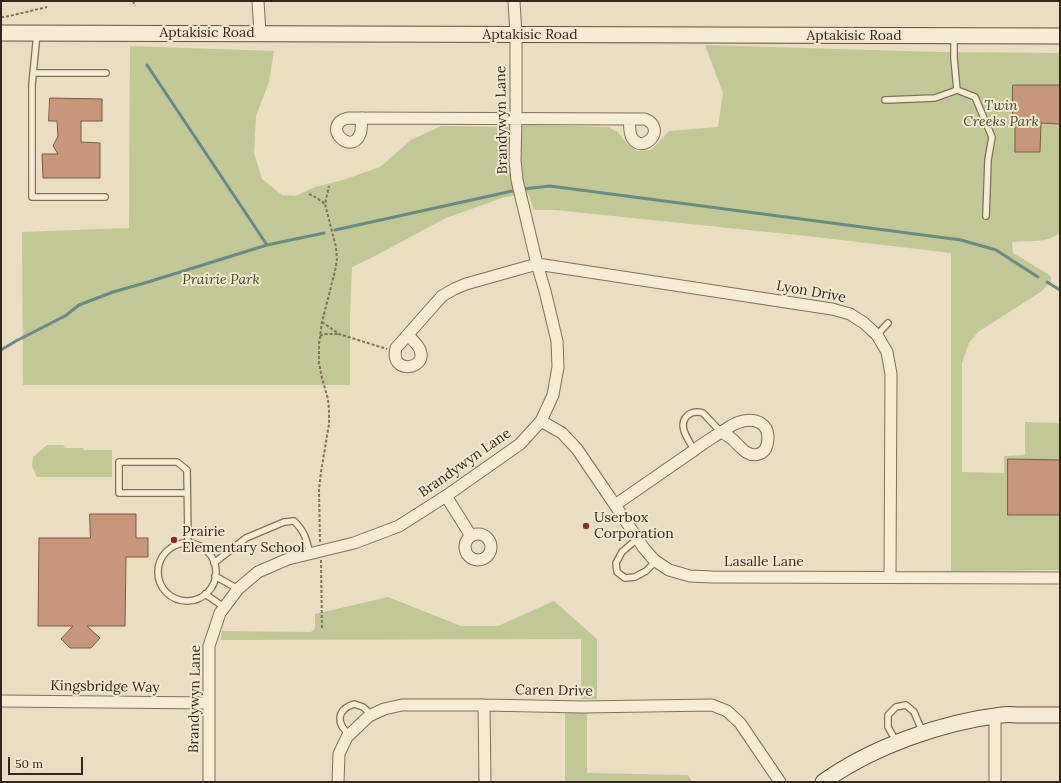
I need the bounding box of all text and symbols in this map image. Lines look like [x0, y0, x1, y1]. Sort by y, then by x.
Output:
street label: Aptakisic Road [159, 25, 255, 41]
street label: Aptakisic Road [482, 27, 578, 43]
street label: Aptakisic Road [806, 28, 902, 44]
street label: Brandywyn Lane [493, 66, 511, 174]
park label: Twin Creeks Park [963, 98, 1039, 130]
park label: Prairie Park [182, 272, 260, 288]
street label: Lyon Drive [775, 278, 847, 306]
street label: Brandywyn Lane [416, 425, 514, 501]
place label: Userbox Corporation [594, 510, 674, 542]
marker: Userbox Corporation [581, 521, 591, 531]
place label: Prairie Elementary School [182, 524, 305, 556]
marker: Prairie Elementary School [169, 535, 179, 545]
street label: Lasalle Lane [724, 554, 804, 570]
street label: Brandywyn Lane [186, 645, 204, 753]
street label: Kingsbridge Way [50, 678, 160, 696]
street label: Caren Drive [515, 682, 593, 700]
scale bar [10, 749, 85, 775]
text: 50 m [15, 756, 43, 771]

